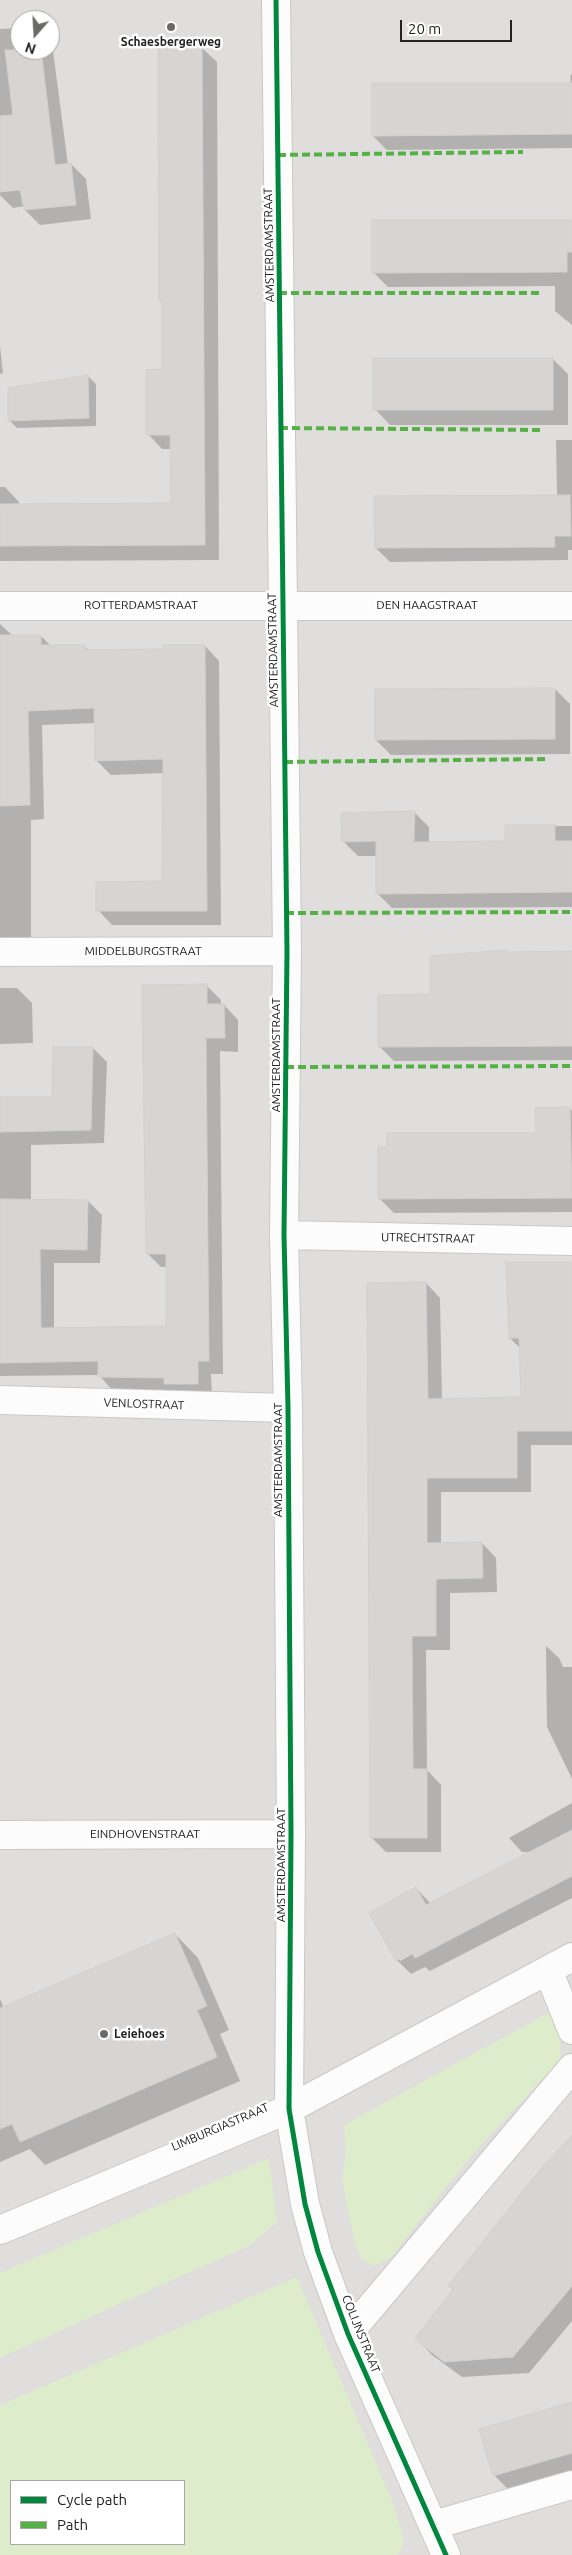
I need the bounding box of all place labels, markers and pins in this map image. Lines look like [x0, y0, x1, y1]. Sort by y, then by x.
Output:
marker: Schaesbergerweg [165, 21, 177, 33]
place label: Schaesbergerweg [121, 35, 221, 49]
place label: Leiehoes [114, 2027, 165, 2041]
marker: Leiehoes [98, 2028, 110, 2040]

